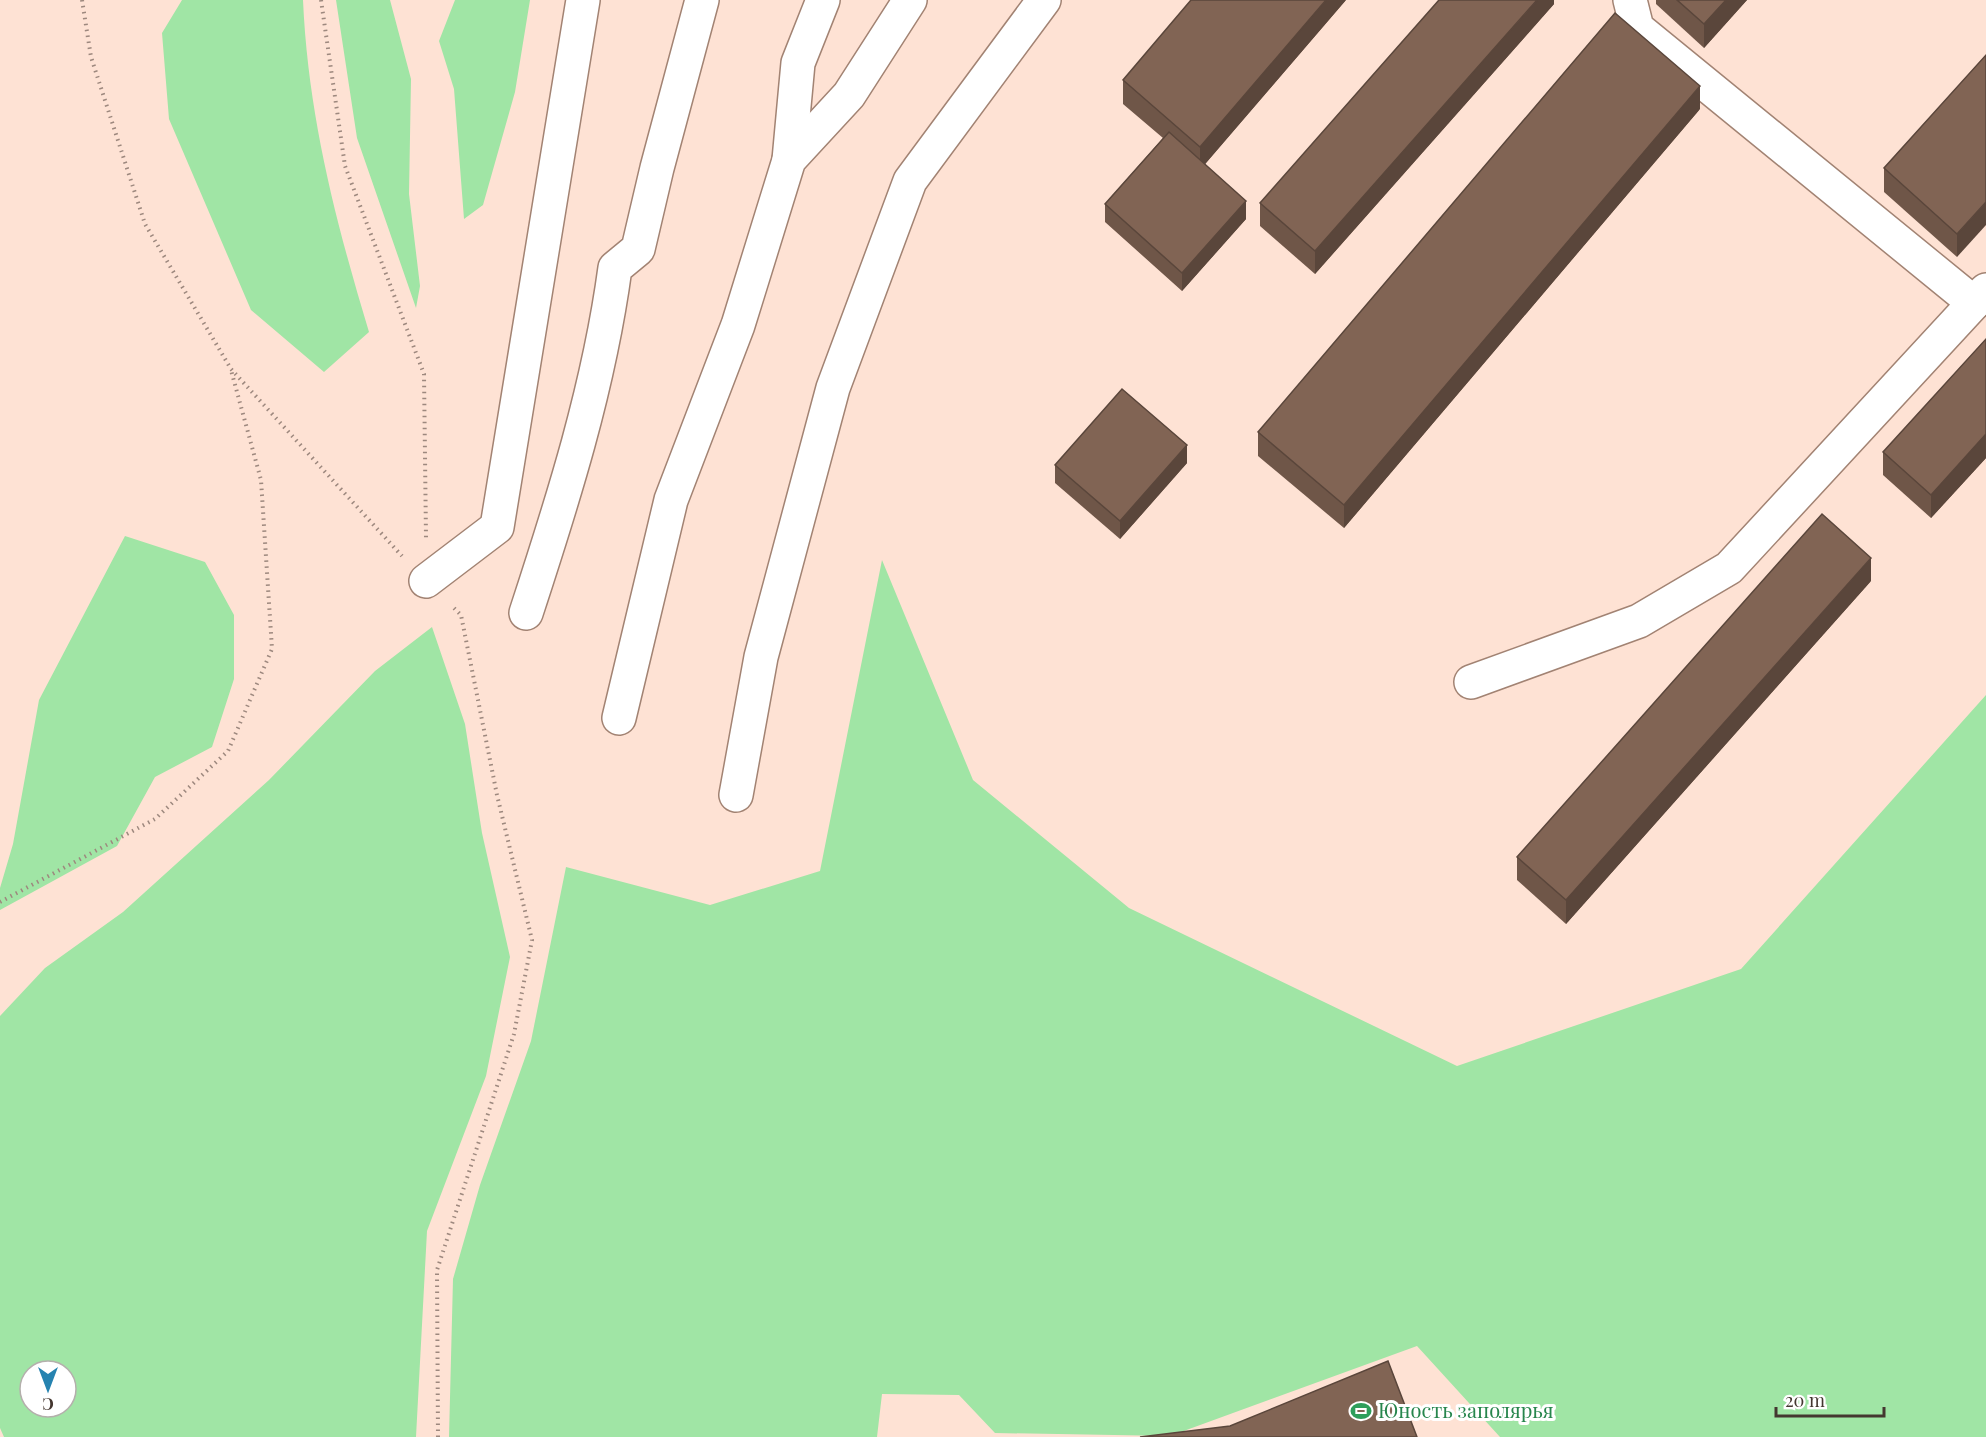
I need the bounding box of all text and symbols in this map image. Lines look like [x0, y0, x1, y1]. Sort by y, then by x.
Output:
north arrow [18, 1359, 78, 1419]
scale bar [1776, 1380, 1884, 1418]
text: 20 m [1785, 1388, 1825, 1412]
text: С [42, 1394, 54, 1415]
place label: Юность заполярья [1378, 1396, 1554, 1423]
sports icon: Юность заполярья [1349, 1399, 1373, 1423]

